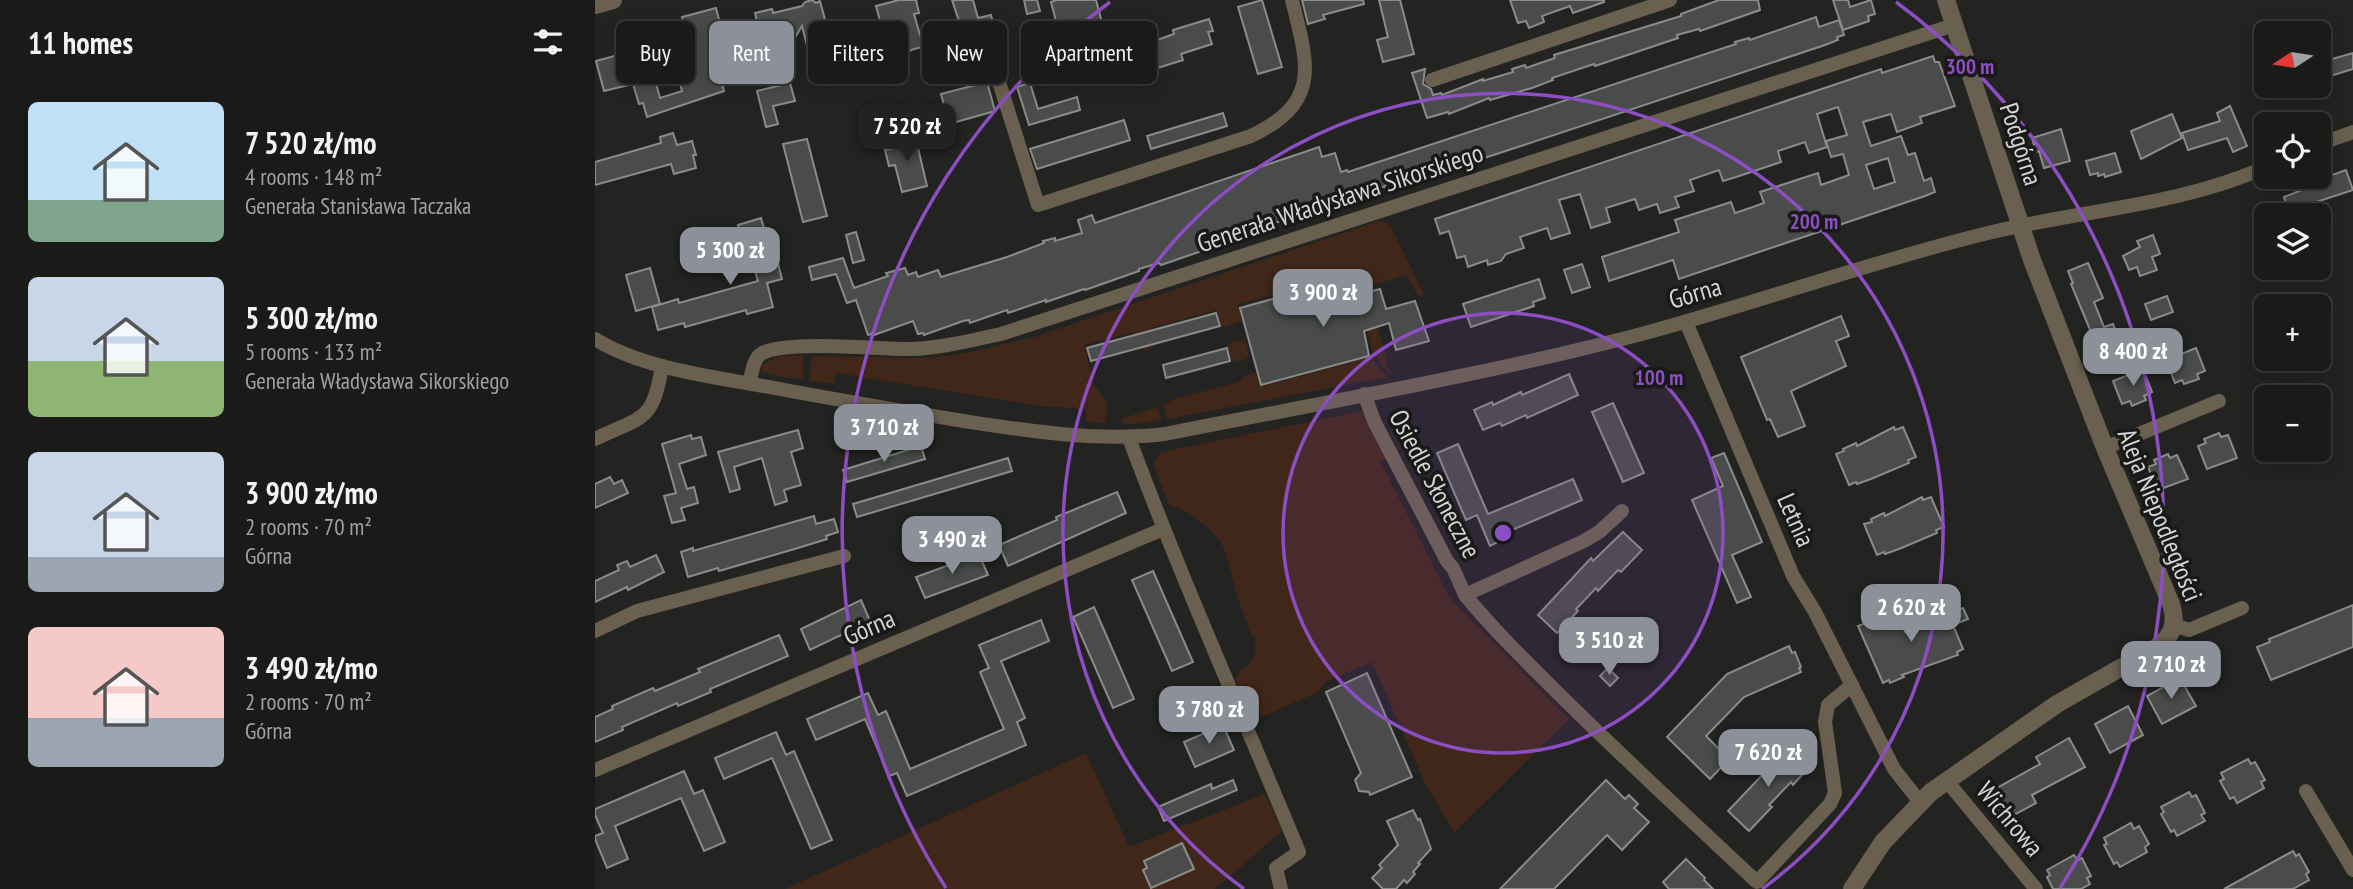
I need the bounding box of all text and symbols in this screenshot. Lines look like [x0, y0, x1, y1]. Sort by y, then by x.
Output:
chip: Buy [616, 21, 695, 84]
chip: Rent [709, 21, 794, 84]
chip: Filters [808, 21, 908, 84]
chip: New [922, 21, 1007, 84]
chip: Apartment [1021, 21, 1157, 84]
north arrow [2254, 21, 2331, 98]
map controls [2254, 21, 2331, 462]
text: 11 homes [28, 23, 133, 62]
icon: filters [529, 23, 567, 61]
text: 300 m [1946, 53, 1994, 80]
street label: Podgórna [1993, 98, 2050, 189]
pin: 7 520 zł [835, 104, 979, 163]
text: 7 520 zł [873, 111, 941, 140]
button: locate [2254, 112, 2331, 189]
text: 7 520 zł/mo [245, 123, 377, 162]
icon: home [84, 130, 168, 214]
street label: Generała Władysława Sikorskiego [1193, 136, 1487, 259]
text: 4 rooms · 148 m² [245, 162, 382, 191]
text: Generała Stanisława Taczaka [245, 191, 471, 220]
button: layers [2254, 203, 2331, 280]
text: 200 m [1790, 208, 1838, 235]
pin: 5 300 zł [658, 228, 802, 287]
text: 5 300 zł [696, 235, 764, 264]
street label: Górna [1665, 269, 1725, 316]
pin: 3 900 zł [1251, 270, 1395, 329]
text: 3 900 zł [1289, 277, 1357, 306]
button: + [2254, 294, 2331, 371]
text: 5 300 zł/mo [245, 298, 378, 337]
icon: home [84, 305, 168, 389]
pin: 8 400 zł [2061, 328, 2205, 388]
text: 8 400 zł [2099, 336, 2167, 365]
text: 5 rooms · 133 m² [245, 337, 382, 366]
text: 100 m [1635, 364, 1683, 391]
text: Generała Władysława Sikorskiego [245, 366, 509, 395]
button: − [2254, 385, 2331, 462]
street label: Osiedle Słoneczne [1382, 404, 1488, 564]
pin: 3 710 zł [812, 405, 956, 464]
text: 3 710 zł [850, 412, 918, 441]
street label: Aleja Niepodległości [2111, 424, 2210, 606]
text: 3 900 zł/mo [245, 473, 378, 512]
icon: home [84, 480, 168, 564]
street label: Letnia [1770, 488, 1823, 552]
text: 2 rooms · 70 m² [245, 512, 372, 541]
pin: 3 490 zł [880, 516, 1024, 576]
centre of rings [1491, 521, 1515, 545]
text: 3 490 zł [918, 524, 986, 553]
text: Górna [245, 541, 292, 570]
pin: 2 620 zł [1839, 584, 1983, 644]
text: 2 620 zł [1877, 592, 1945, 621]
street label: Górna [838, 601, 900, 652]
pin: 3 510 zł [1537, 618, 1681, 677]
text: 3 510 zł [1575, 625, 1643, 654]
pin: 2 710 zł [2099, 642, 2243, 701]
text: 3 490 zł/mo [245, 648, 378, 687]
text: 2 710 zł [2137, 649, 2205, 678]
icon: home [84, 655, 168, 739]
pin: 3 780 zł [1137, 686, 1281, 746]
text: 2 rooms · 70 m² [245, 687, 372, 716]
text: 3 780 zł [1175, 694, 1243, 723]
text: Górna [245, 716, 292, 745]
pin: 7 620 zł [1696, 730, 1840, 789]
text: 7 620 zł [1734, 737, 1802, 766]
street label: Wichrowa [1970, 774, 2051, 863]

